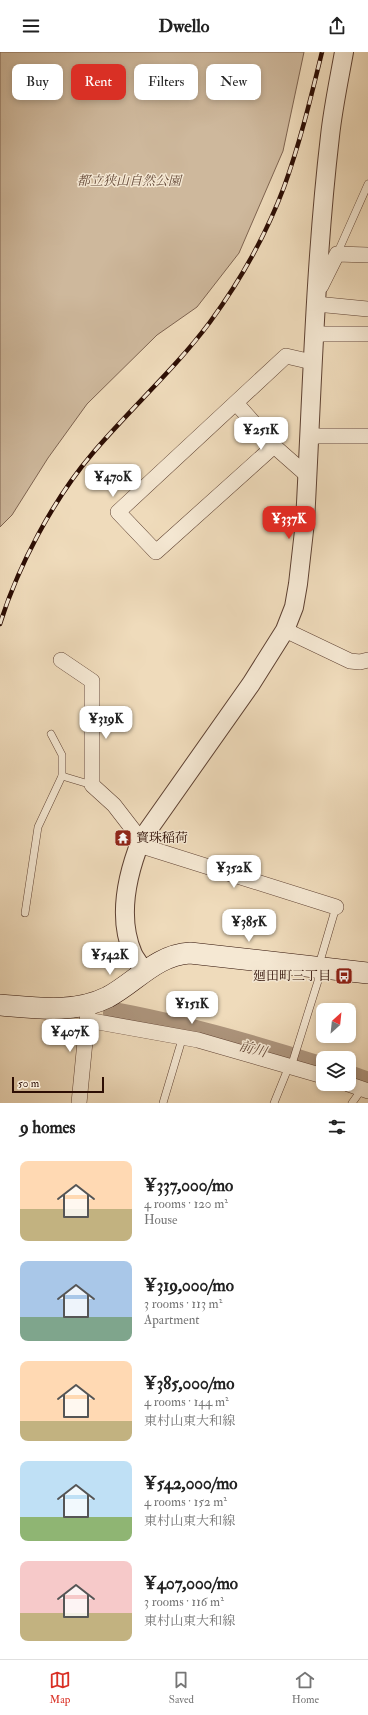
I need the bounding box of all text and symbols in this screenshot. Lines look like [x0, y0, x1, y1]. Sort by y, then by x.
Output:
icon: menu [20, 15, 42, 37]
text: Dwello [159, 15, 209, 38]
icon: share [326, 15, 348, 37]
chip: Buy [12, 64, 63, 100]
chip: Rent [71, 64, 126, 100]
chip: Filters [134, 64, 198, 100]
chip: New [206, 64, 261, 100]
park label: 都立狭山自然公園 [77, 173, 183, 189]
pin: ¥251K [233, 417, 289, 451]
text: ¥251K [243, 422, 279, 438]
pin: ¥470K [85, 464, 141, 498]
text: ¥470K [94, 469, 132, 485]
pin: ¥337K [261, 506, 317, 540]
text: ¥337K [272, 511, 306, 527]
pin: ¥319K [78, 706, 134, 740]
text: ¥319K [88, 711, 124, 727]
temple icon: 寳珠稲荷 [113, 828, 133, 848]
place label: 寳珠稲荷 [136, 830, 188, 846]
pin: ¥352K [206, 855, 262, 889]
text: ¥352K [216, 860, 252, 876]
pin: ¥385K [221, 909, 277, 943]
text: ¥385K [231, 914, 267, 930]
pin: ¥542K [82, 942, 138, 976]
text: ¥542K [91, 947, 129, 963]
bus stop icon: 廻田町三丁目 [334, 966, 354, 986]
place label: 廻田町三丁目 [253, 968, 331, 984]
pin: ¥151K [164, 991, 220, 1025]
text: ¥151K [175, 996, 209, 1012]
north arrow [316, 1003, 356, 1043]
map controls [316, 1003, 356, 1091]
pin: ¥407K [42, 1019, 98, 1053]
text: ¥407K [51, 1024, 89, 1040]
water label: 前川 [237, 1037, 271, 1061]
button: layers [316, 1051, 356, 1091]
scale bar [12, 1075, 104, 1094]
text: 50 m [18, 1077, 39, 1090]
icon: filters [326, 1116, 348, 1138]
text: 9 homes [20, 1117, 75, 1138]
text: ¥337,000/mo [144, 1175, 233, 1196]
icon: home [52, 1177, 100, 1225]
text: 4 rooms · 120 m² [144, 1196, 228, 1212]
text: House [144, 1212, 177, 1228]
text: ¥319,000/mo [144, 1275, 234, 1296]
icon: home [52, 1277, 100, 1325]
text: 3 rooms · 113 m² [144, 1296, 222, 1312]
text: Apartment [144, 1312, 200, 1328]
text: ¥385,000/mo [144, 1373, 234, 1394]
icon: home [52, 1377, 100, 1425]
text: 4 rooms · 144 m² [144, 1394, 229, 1410]
text: 東村山東大和線 [144, 1413, 235, 1429]
text: ¥542,000/mo [144, 1473, 238, 1494]
icon: home [52, 1477, 100, 1525]
text: 4 rooms · 152 m² [144, 1494, 227, 1510]
text: 東村山東大和線 [144, 1513, 235, 1529]
text: ¥407,000/mo [144, 1573, 238, 1594]
icon: home [52, 1577, 100, 1625]
text: 3 rooms · 116 m² [144, 1594, 224, 1610]
text: 東村山東大和線 [144, 1613, 235, 1629]
tab: Map [49, 1669, 71, 1706]
tab: Saved [169, 1669, 194, 1706]
tab: Home [292, 1669, 319, 1706]

